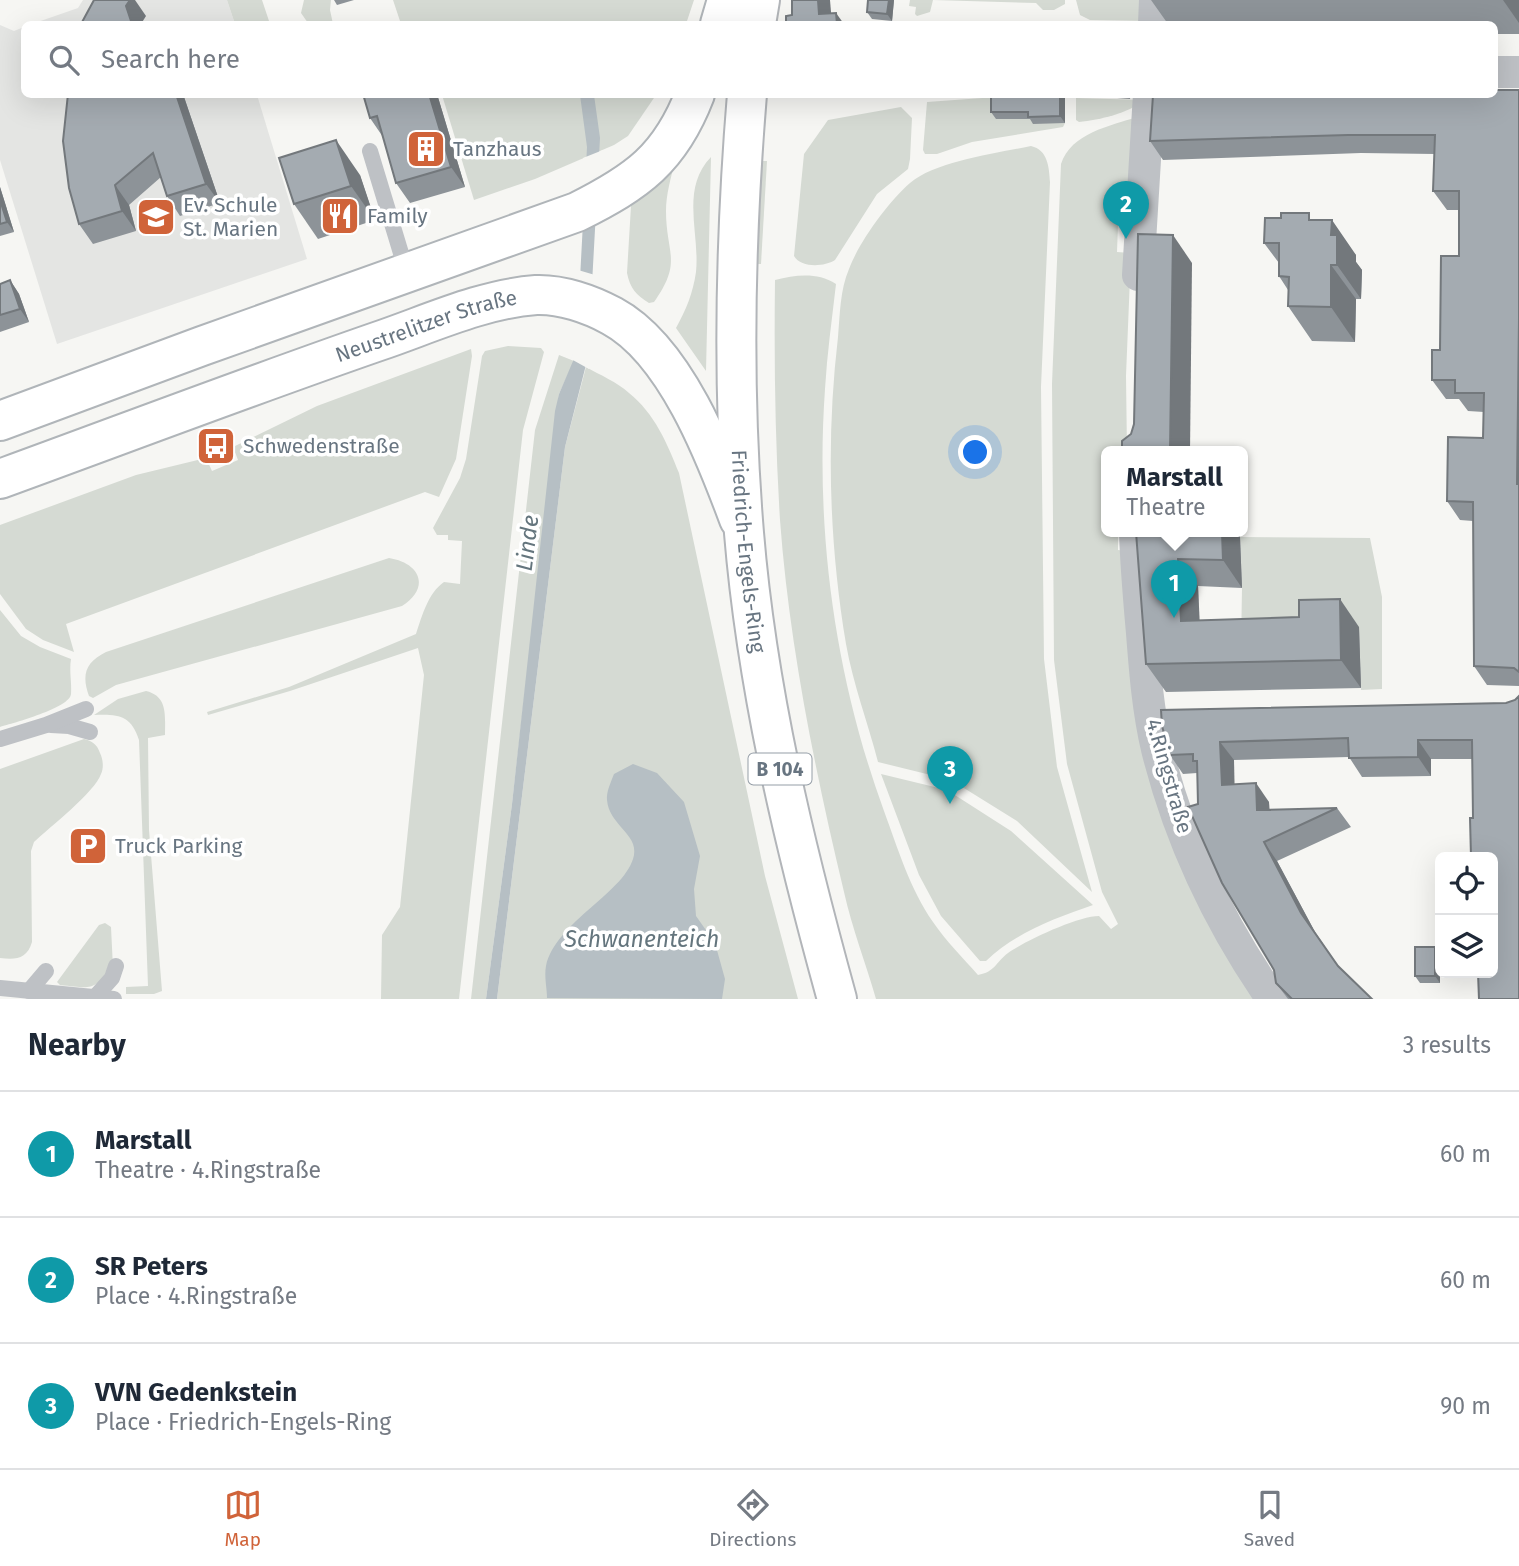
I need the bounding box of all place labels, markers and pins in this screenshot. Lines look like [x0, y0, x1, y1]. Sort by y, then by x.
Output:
building icon: Tanzhaus [405, 128, 447, 170]
place label: Tanzhaus [453, 136, 542, 162]
pin: 2 [1103, 181, 1149, 239]
place label: Ev. Schule St. Marien [183, 192, 278, 242]
restaurant icon: Family [319, 195, 361, 237]
school or university icon: Ev. Schule St. Marien [135, 196, 177, 238]
place label: Family [367, 203, 428, 229]
bus stop icon: Schwedenstraße [195, 425, 237, 467]
place label: Schwedenstraße [243, 433, 400, 459]
pin: 1 [1151, 560, 1197, 618]
pin: 3 [927, 746, 973, 804]
parking icon: Truck Parking [67, 825, 109, 867]
place label: Truck Parking [115, 833, 242, 859]

